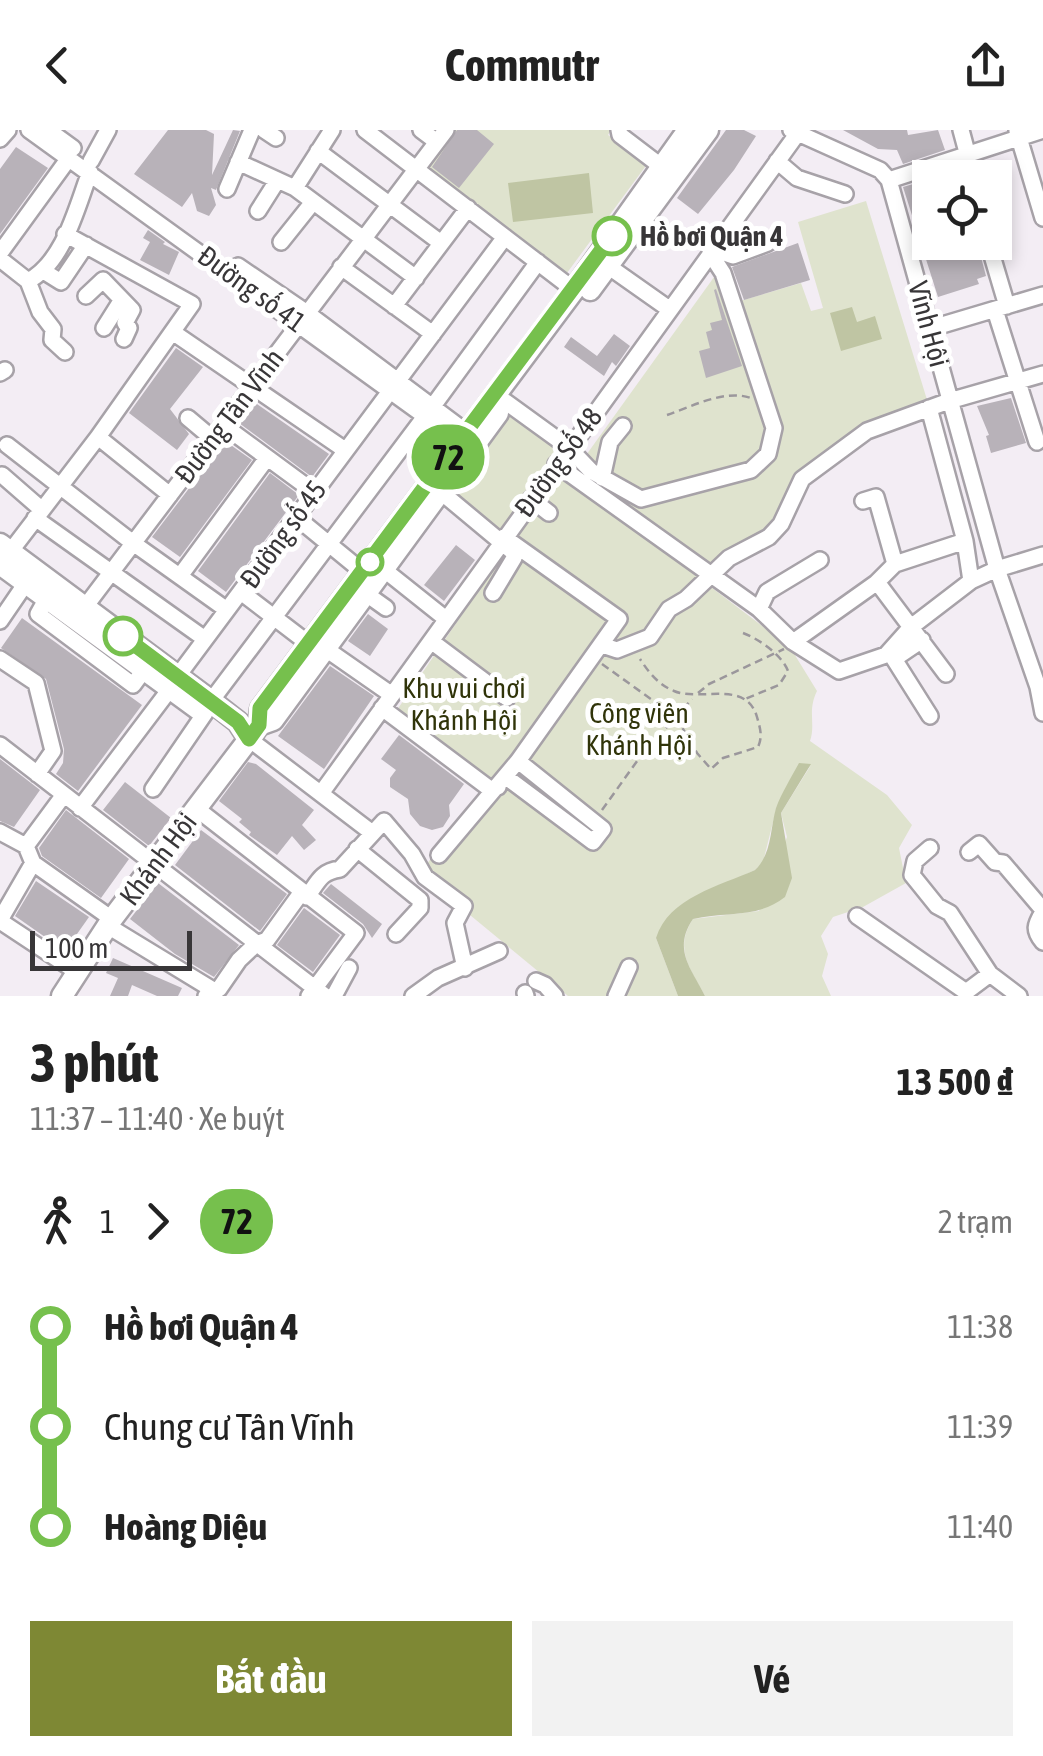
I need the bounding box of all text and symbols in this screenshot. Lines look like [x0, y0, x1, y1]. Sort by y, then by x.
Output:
icon: back [30, 38, 85, 93]
icon: share [958, 38, 1013, 93]
text: Commutr [444, 39, 599, 91]
map controls [912, 160, 1012, 260]
button: locate [912, 160, 1012, 260]
marker: Hồ bơi Quận 4 [593, 217, 631, 255]
place label: Hồ bơi Quận 4 [640, 220, 783, 252]
street label: Đường số 41 [192, 239, 312, 339]
street label: Vĩnh Hội [902, 278, 956, 370]
street label: Đường Tân Vĩnh [168, 343, 290, 489]
street label: Đường Số 48 [508, 401, 608, 523]
line badge: 72 [403, 424, 493, 490]
text: 72 [432, 437, 464, 477]
street label: Đường số 45 [233, 474, 333, 594]
unlabelled marker [357, 549, 383, 575]
unlabelled marker [104, 617, 142, 655]
park label: Khu vui chơi Khánh Hội [402, 672, 526, 736]
park label: Công viên Khánh Hội [585, 697, 693, 761]
street label: Khánh Hội [113, 807, 203, 911]
scale bar [30, 926, 192, 970]
text: 100 m [45, 932, 108, 964]
text: 3 phút [30, 1031, 159, 1094]
text: 13 500 ₫ [897, 1060, 1013, 1103]
text: 11:37 – 11:40 · Xe buýt [30, 1100, 285, 1137]
icon: walk [30, 1194, 85, 1249]
icon: forward [130, 1194, 185, 1249]
text: 72 [220, 1201, 253, 1241]
text: 1 [100, 1203, 115, 1240]
text: 2 trạm [938, 1203, 1013, 1240]
text: Hồ bơi Quận 4 [104, 1305, 299, 1348]
text: 11:38 [947, 1308, 1013, 1345]
text: Chung cư Tân Vĩnh [104, 1405, 355, 1448]
text: 11:39 [947, 1408, 1013, 1445]
text: Hoàng Diệu [104, 1505, 267, 1548]
text: 11:40 [947, 1508, 1013, 1545]
button: Bắt đầu [30, 1621, 512, 1736]
button: Vé [532, 1621, 1013, 1736]

